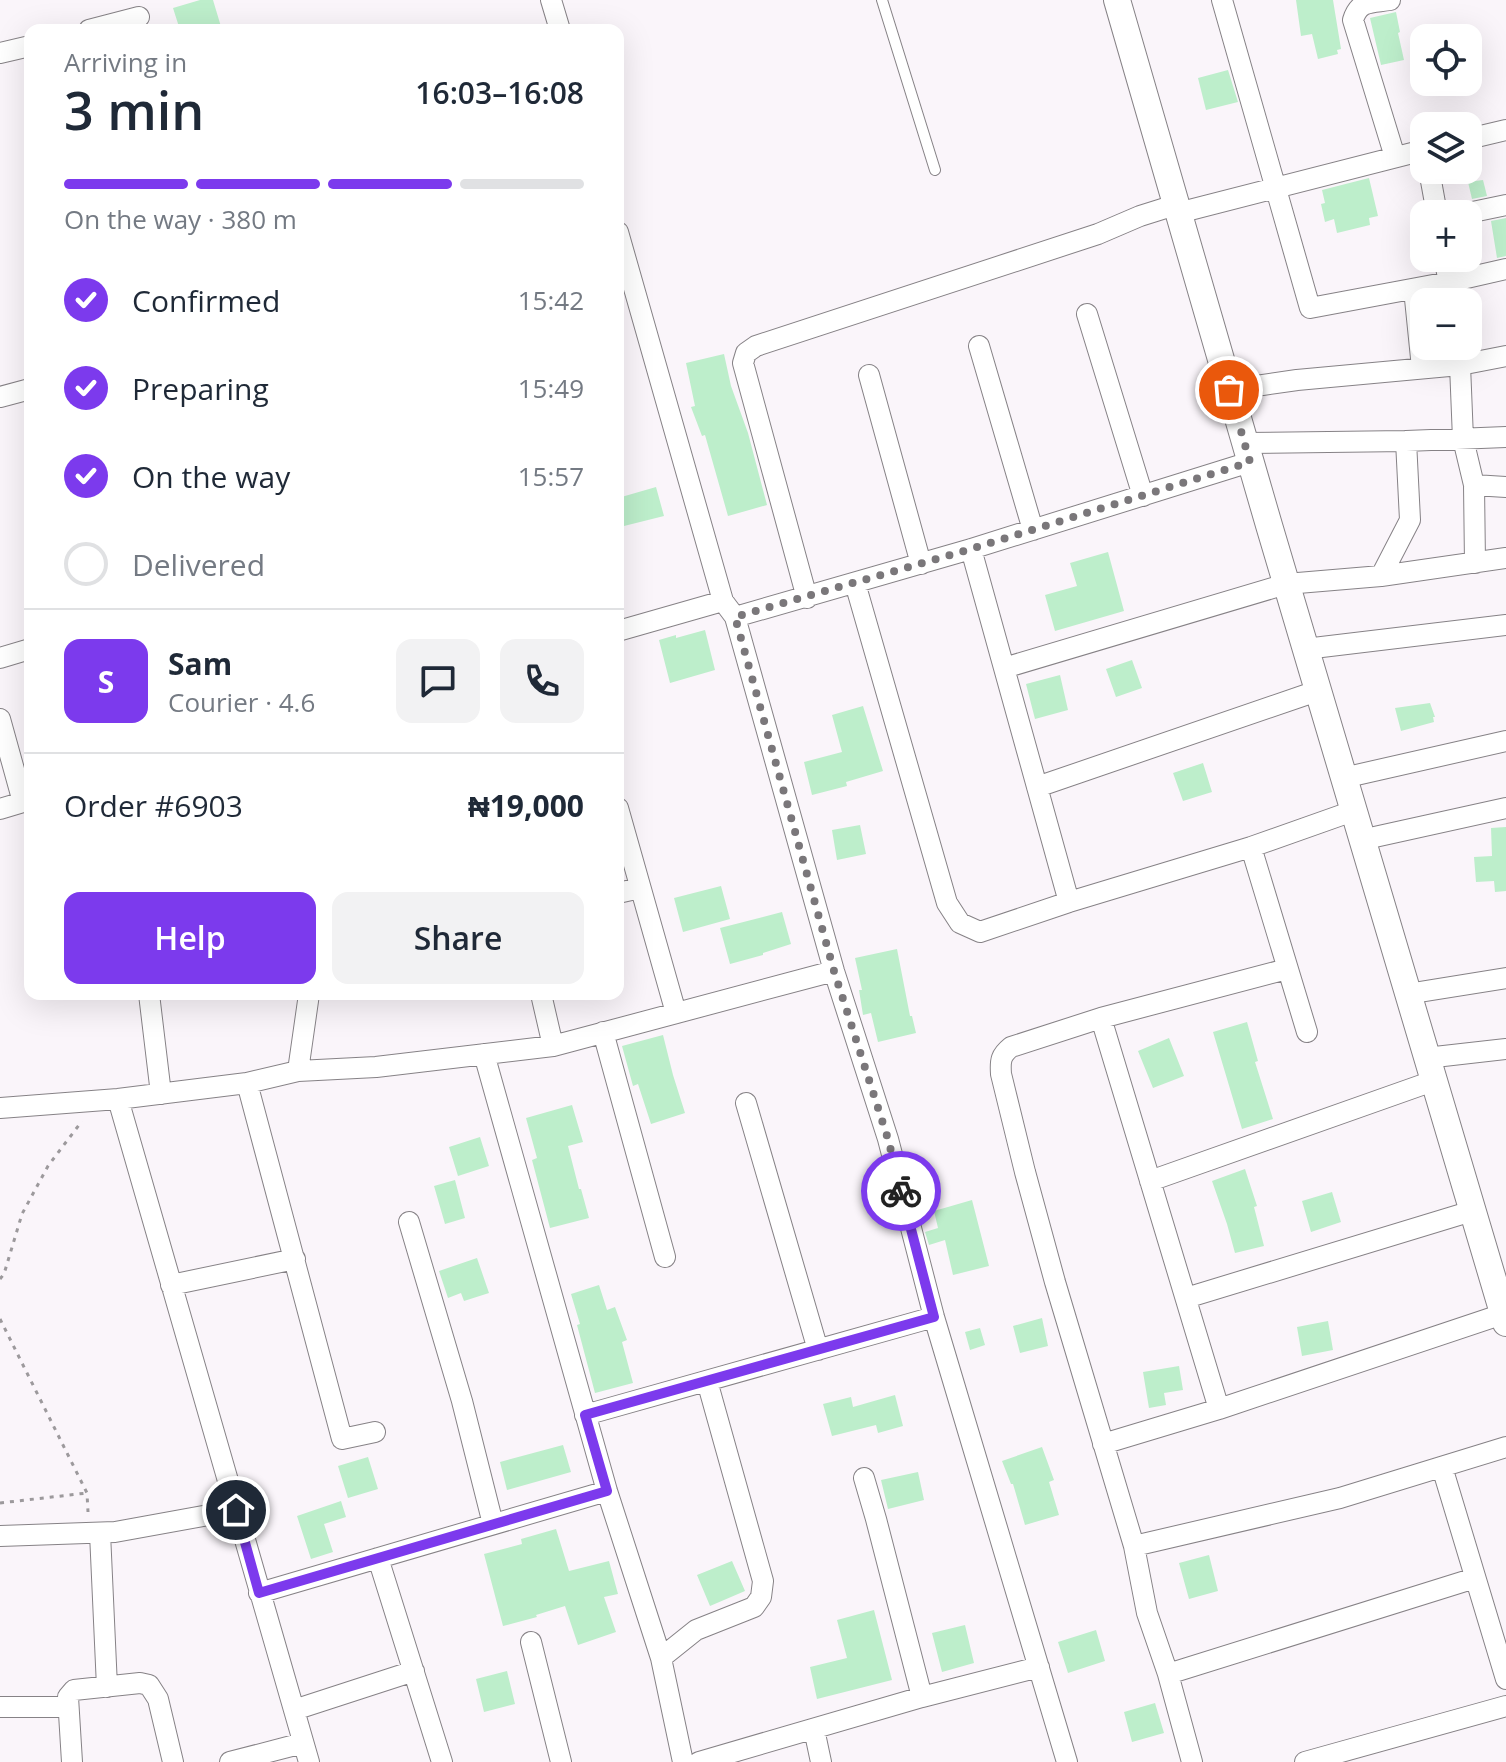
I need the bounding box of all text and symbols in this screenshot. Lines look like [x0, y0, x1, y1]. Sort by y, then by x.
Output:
map controls [1410, 24, 1482, 360]
button: locate [1410, 24, 1482, 96]
text: Arriving in [64, 44, 187, 80]
text: 16:03–16:08 [415, 72, 584, 113]
text: 3 min [64, 74, 204, 145]
button: layers [1410, 112, 1482, 184]
button: + [1410, 200, 1482, 272]
text: On the way · 380 m [64, 201, 297, 237]
icon: check [64, 278, 108, 322]
text: Confirmed [132, 280, 280, 321]
text: 15:42 [518, 282, 584, 318]
button: − [1410, 288, 1482, 360]
pin [1195, 356, 1263, 424]
icon: check [64, 366, 108, 410]
text: Preparing [132, 368, 269, 409]
icon: bag [1207, 368, 1251, 412]
text: 15:49 [518, 370, 584, 406]
icon: check [64, 454, 108, 498]
text: On the way [132, 456, 290, 497]
text: 15:57 [518, 458, 584, 494]
text: Delivered [132, 544, 265, 585]
button: chat [396, 639, 480, 723]
button: phone [500, 639, 584, 723]
text: Sam [168, 643, 232, 684]
text: S [98, 661, 114, 702]
text: Courier · 4.6 [168, 684, 315, 720]
text: Order #6903 [64, 785, 243, 826]
text: ₦19,000 [468, 785, 584, 826]
button: Help [64, 892, 316, 984]
button: Share [332, 892, 584, 984]
courier [861, 1151, 941, 1231]
icon: bike [879, 1169, 923, 1213]
pin [202, 1476, 270, 1544]
icon: home [214, 1488, 258, 1532]

